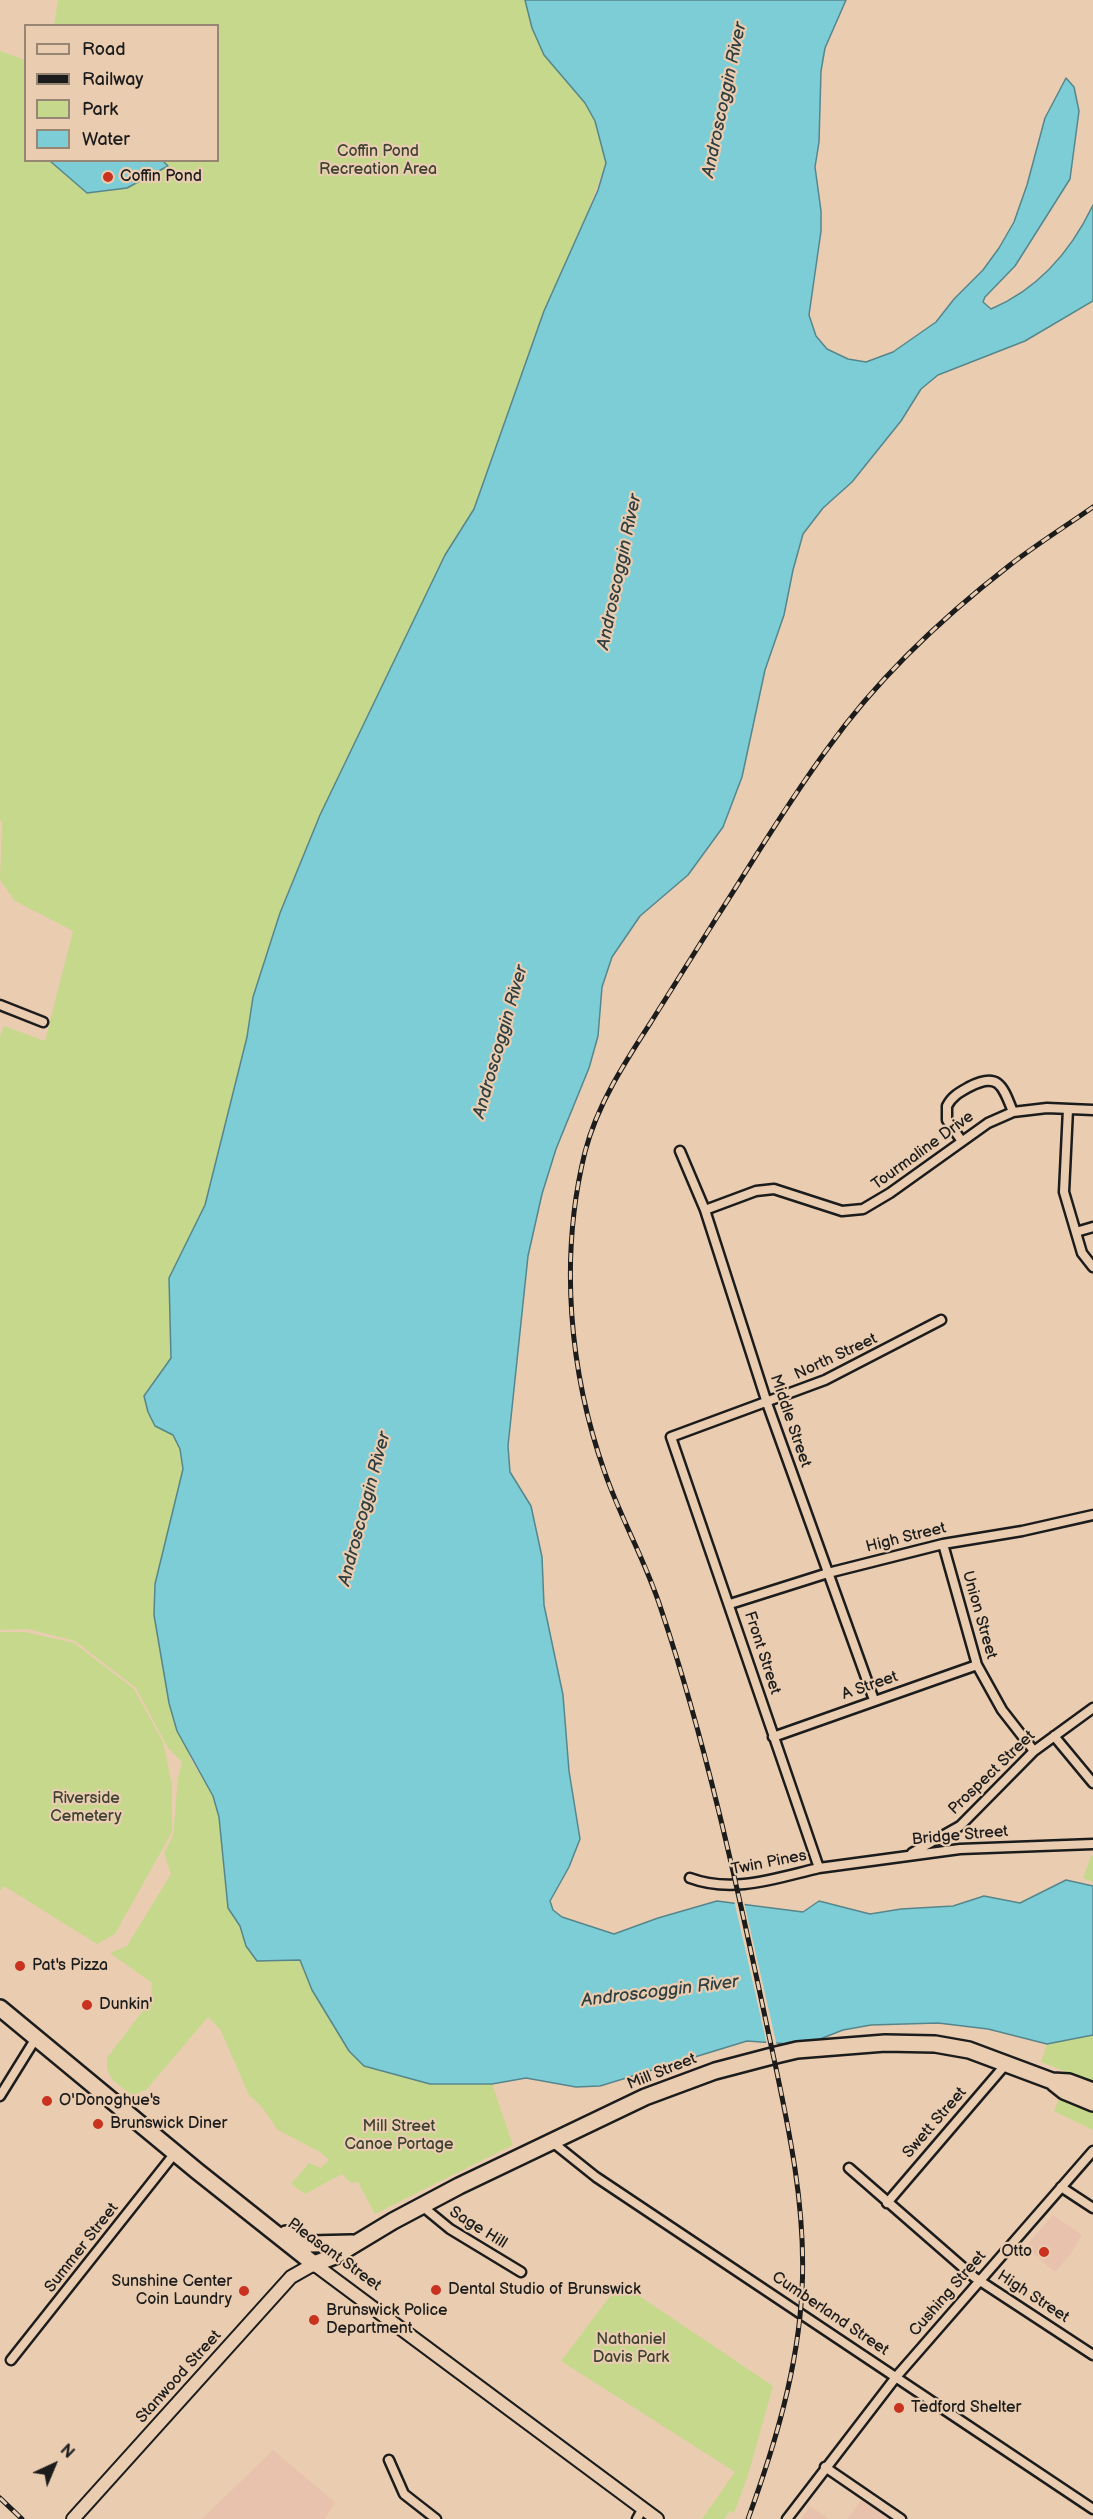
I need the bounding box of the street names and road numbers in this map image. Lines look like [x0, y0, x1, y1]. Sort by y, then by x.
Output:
street label: Tourmaline Drive [868, 1107, 978, 1195]
street label: North Street [792, 1329, 880, 1385]
street label: Middle Street [765, 1372, 815, 1470]
street label: High Street [864, 1519, 948, 1557]
street label: Union Street [957, 1569, 1001, 1661]
street label: Front Street [740, 1609, 784, 1697]
street label: A Street [839, 1667, 901, 1705]
street label: Prospect Street [945, 1727, 1039, 1819]
street label: Bridge Street [911, 1822, 1009, 1850]
street label: Twin Pines [730, 1846, 808, 1880]
street label: Mill Street [625, 2049, 699, 2095]
street label: Swett Street [899, 2084, 971, 2162]
street label: Summer Street [41, 2199, 123, 2297]
street label: Sage Hill [446, 2203, 510, 2253]
street label: Pleasant Street [283, 2215, 385, 2295]
street label: Cushing Street [906, 2247, 990, 2341]
street label: High Street [993, 2267, 1073, 2327]
street label: Cumberland Street [768, 2268, 892, 2360]
street label: Stanwood Street [132, 2327, 226, 2427]

